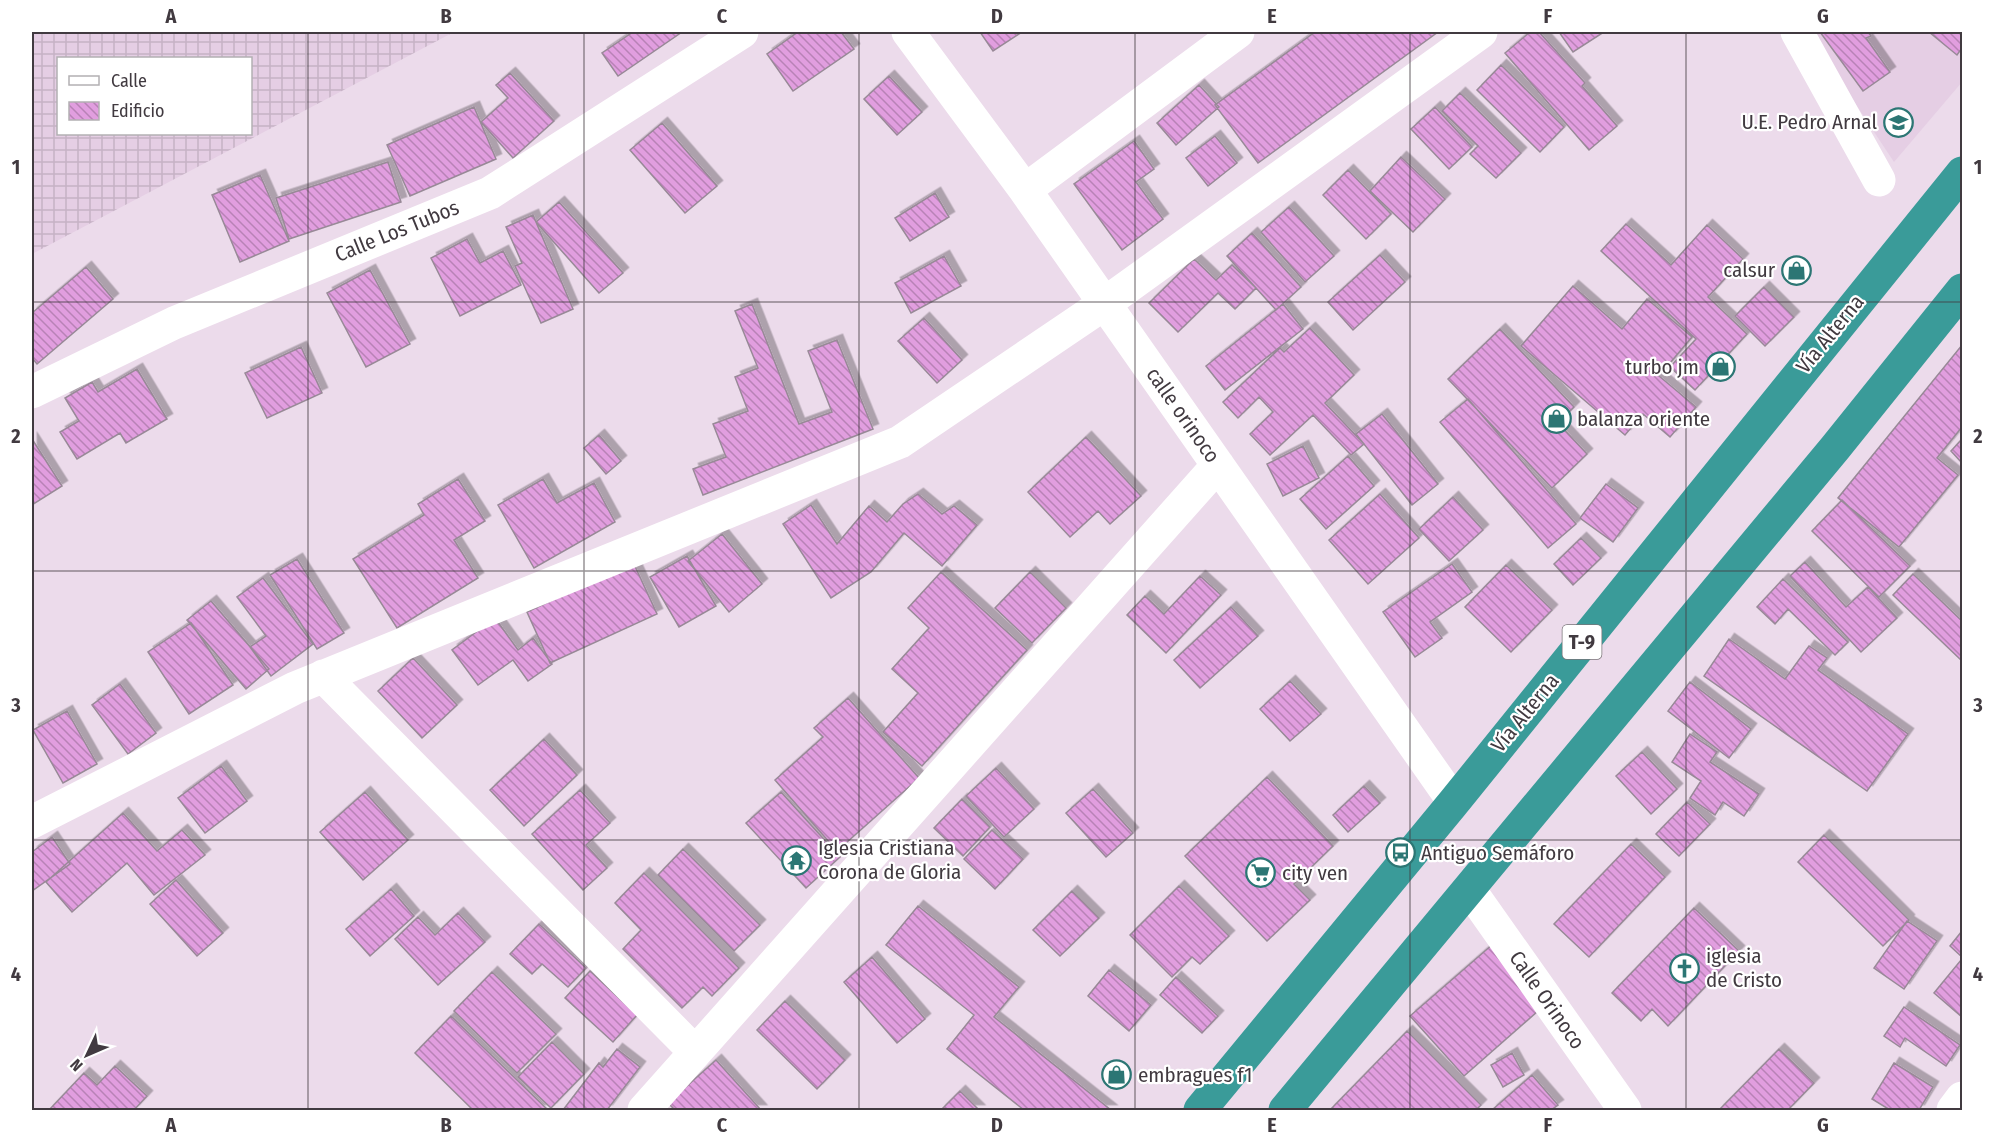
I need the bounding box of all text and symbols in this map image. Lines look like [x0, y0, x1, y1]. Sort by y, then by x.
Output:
text: A [165, 4, 178, 28]
text: B [440, 4, 452, 28]
text: C [717, 4, 728, 28]
text: D [991, 4, 1003, 28]
text: E [1267, 4, 1277, 28]
text: F [1544, 4, 1553, 28]
text: G [1817, 4, 1829, 28]
legend [57, 57, 252, 135]
text: Calle [111, 70, 147, 92]
text: Edificio [111, 100, 164, 122]
school or university icon: U.E. Pedro Arnal [1882, 106, 1914, 138]
place label: U.E. Pedro Arnal [1741, 109, 1877, 135]
text: 1 [12, 155, 20, 179]
text: 1 [1974, 155, 1982, 179]
street label: Calle Los Tubos [331, 194, 463, 268]
shop icon: calsur [1780, 254, 1812, 286]
place label: calsur [1723, 257, 1776, 283]
street label: Vía Alterna [1790, 289, 1870, 379]
shop icon: turbo jm [1704, 351, 1736, 383]
place label: turbo jm [1625, 354, 1699, 380]
street label: calle orinoco [1141, 362, 1225, 468]
shop icon: balanza oriente [1540, 403, 1572, 435]
place label: balanza oriente [1577, 406, 1710, 432]
text: 2 [10, 424, 21, 448]
text: 2 [1972, 424, 1983, 448]
road number: T-9 [1562, 625, 1602, 659]
street label: Vía Alterna [1485, 668, 1565, 758]
text: 3 [10, 693, 21, 717]
text: 3 [1972, 693, 1983, 717]
place label: Iglesia Cristiana Corona de Gloria [818, 835, 961, 885]
bus stop icon: Antiguo Semáforo [1384, 837, 1416, 869]
place label: Antiguo Semáforo [1421, 840, 1574, 866]
temple icon: Iglesia Cristiana Corona de Gloria [781, 844, 813, 876]
supermarket icon: city ven [1245, 857, 1277, 889]
place label: city ven [1282, 860, 1348, 886]
place label: iglesia de Cristo [1706, 943, 1782, 993]
street label: Calle Orinoco [1504, 946, 1590, 1054]
church icon: iglesia de Cristo [1669, 952, 1701, 984]
text: 4 [11, 962, 21, 986]
text: 4 [1973, 962, 1983, 986]
north arrow [57, 1025, 117, 1085]
text: N [66, 1055, 87, 1075]
shop icon: embragues f1 [1101, 1059, 1133, 1091]
place label: embragues f1 [1138, 1062, 1252, 1088]
text: A [165, 1113, 178, 1137]
text: B [440, 1113, 452, 1137]
text: C [717, 1113, 728, 1137]
text: D [991, 1113, 1003, 1137]
text: E [1267, 1113, 1277, 1137]
text: F [1544, 1113, 1553, 1137]
text: G [1817, 1113, 1829, 1137]

